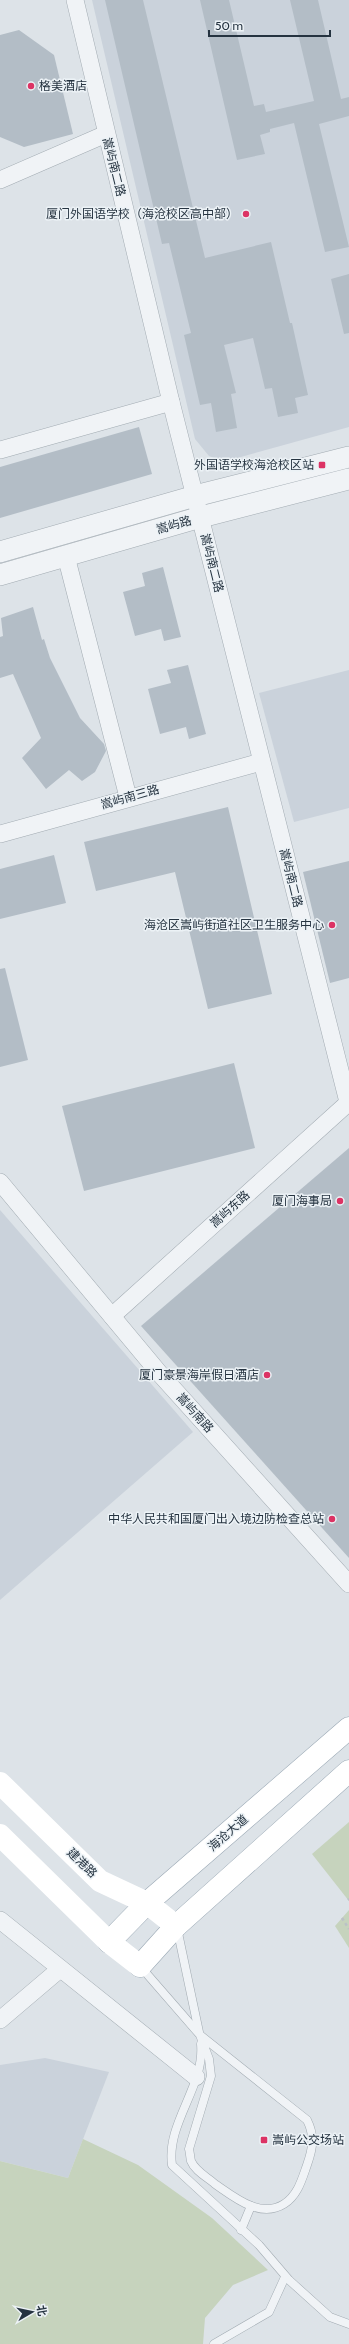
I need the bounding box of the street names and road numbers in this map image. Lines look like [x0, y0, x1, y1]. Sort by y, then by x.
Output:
street label: 嵩屿南二路 [100, 136, 129, 198]
street label: 嵩屿路 [154, 512, 193, 537]
street label: 嵩屿南二路 [198, 532, 227, 594]
street label: 嵩屿南三路 [99, 781, 161, 812]
street label: 嵩屿南二路 [277, 847, 306, 909]
street label: 嵩屿东路 [207, 1187, 253, 1230]
street label: 嵩屿南路 [174, 1390, 217, 1436]
street label: 海沧大道 [205, 1811, 251, 1854]
street label: 建港路 [64, 1845, 101, 1881]

